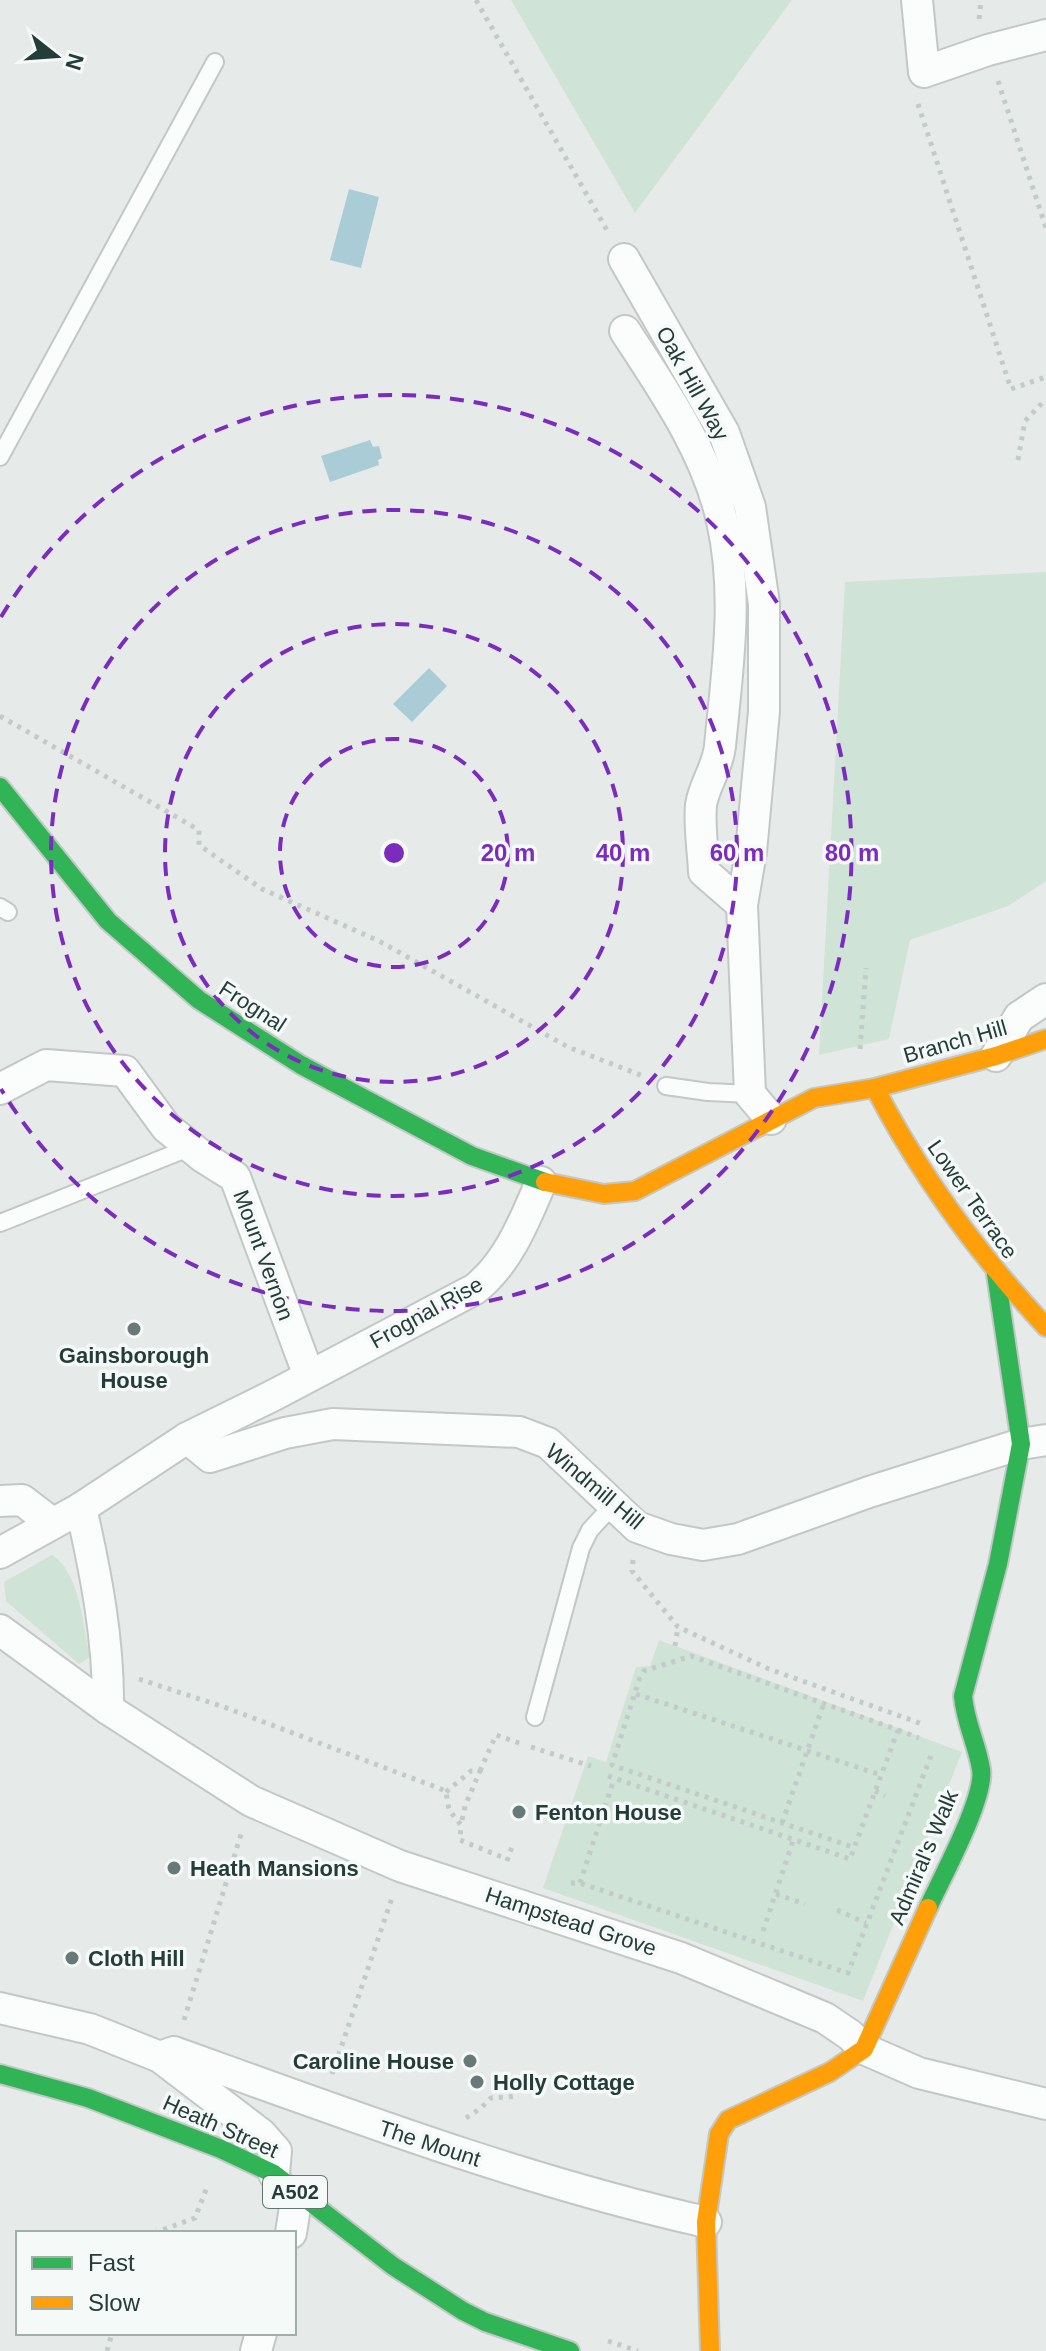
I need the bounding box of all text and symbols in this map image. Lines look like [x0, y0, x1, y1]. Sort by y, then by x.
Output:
north arrow [16, 16, 96, 96]
text: N [60, 50, 89, 73]
street label: Oak Hill Way [651, 322, 734, 445]
centre of rings [380, 839, 408, 867]
text: 20 m [481, 839, 535, 866]
text: 40 m [596, 839, 650, 866]
text: 60 m [710, 839, 764, 866]
text: 80 m [825, 839, 879, 866]
street label: Frognal [215, 976, 291, 1037]
street label: Branch Hill [901, 1015, 1010, 1068]
street label: Lower Terrace [922, 1135, 1023, 1263]
street label: Mount Vernon [228, 1187, 299, 1324]
street label: Frognal Rise [366, 1271, 487, 1354]
marker: Gainsborough House [125, 1320, 143, 1338]
place label: Gainsborough House [59, 1343, 209, 1393]
street label: Windmill Hill [541, 1438, 649, 1534]
street label: Admiral's Walk [884, 1785, 963, 1928]
place label: Fenton House [535, 1800, 682, 1825]
marker: Fenton House [510, 1803, 528, 1821]
place label: Heath Mansions [190, 1856, 359, 1881]
marker: Heath Mansions [165, 1859, 183, 1877]
street label: Hampstead Grove [482, 1882, 660, 1961]
place label: Cloth Hill [88, 1946, 185, 1971]
marker: Cloth Hill [63, 1949, 81, 1967]
place label: Caroline House [293, 2049, 454, 2074]
marker: Caroline House [461, 2052, 479, 2070]
place label: Holly Cottage [493, 2070, 635, 2095]
marker: Holly Cottage [468, 2073, 486, 2091]
street label: Heath Street [159, 2090, 282, 2163]
street label: The Mount [376, 2115, 484, 2172]
road number: A502 [263, 2176, 327, 2208]
legend [16, 2231, 296, 2335]
text: Fast [88, 2249, 135, 2276]
text: Slow [88, 2289, 141, 2316]

